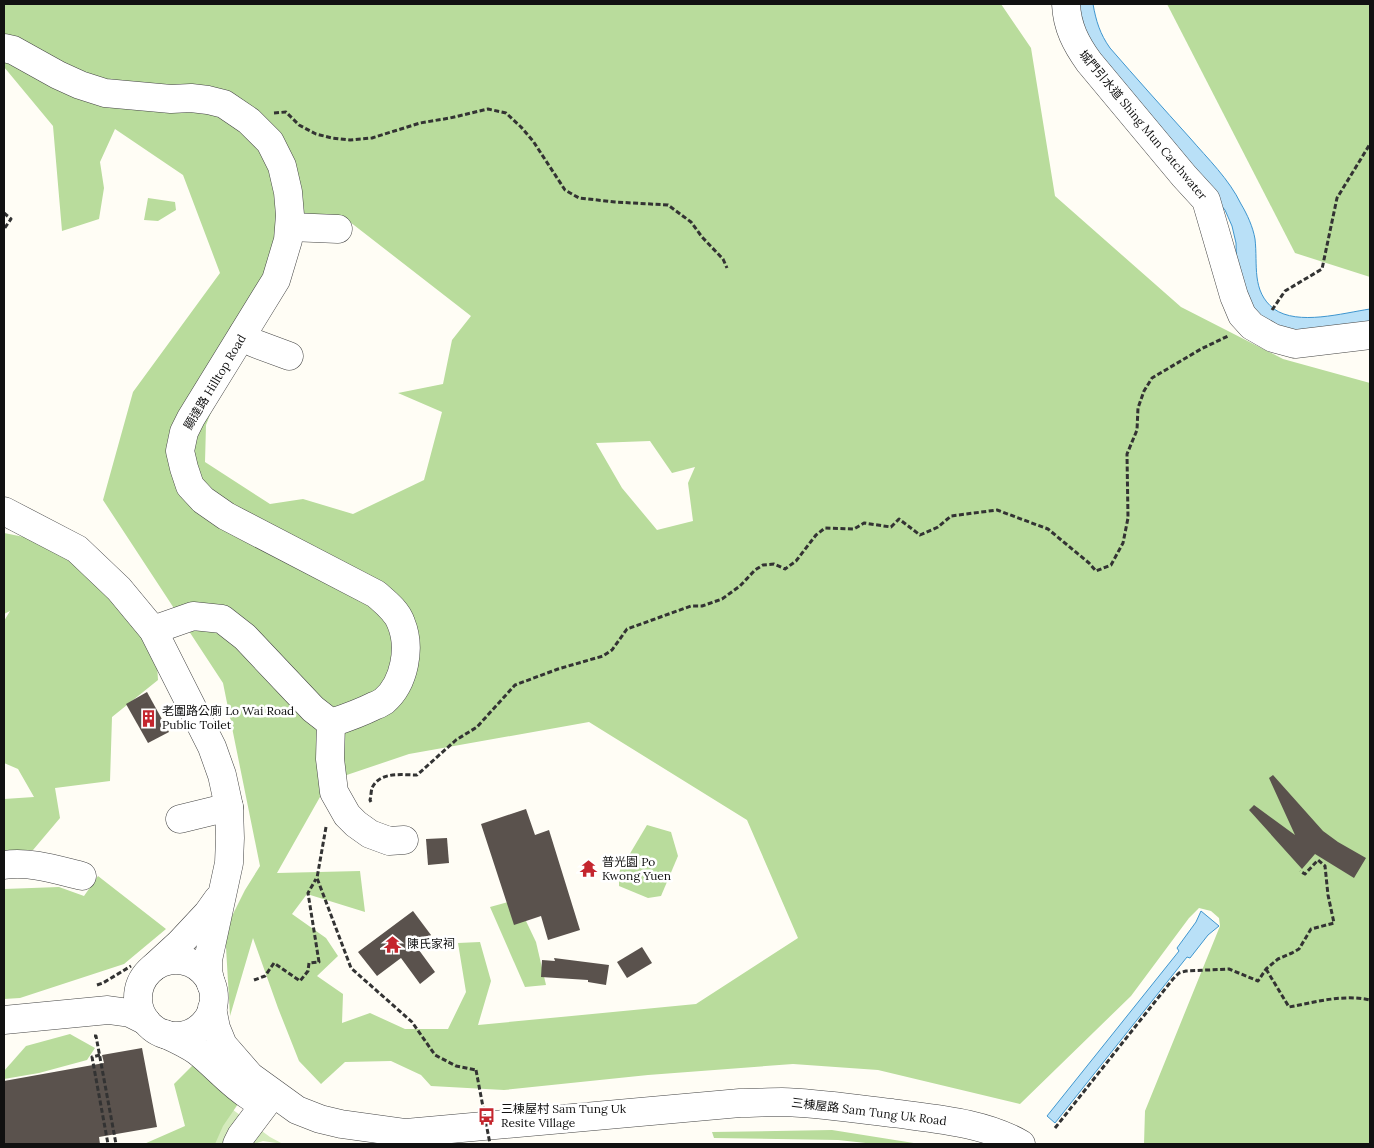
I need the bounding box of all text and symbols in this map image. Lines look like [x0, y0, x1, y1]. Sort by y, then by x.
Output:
street label: 城門引水道 Shing Mun Catchwater [1076, 47, 1211, 203]
street label: 顯達路 Hilltop Road [180, 332, 249, 432]
place label: 老圍路公廁 Lo Wai Road Public Toilet [162, 703, 294, 732]
building icon: 老圍路公廁 Lo Wai Road Public Toilet [138, 708, 158, 728]
place label: 普光園 Po Kwong Yuen [602, 854, 671, 883]
temple icon: 普光園 Po Kwong Yuen [578, 859, 598, 879]
temple icon: 陳氏家祠 [383, 934, 403, 954]
place label: 陳氏家祠 [407, 936, 455, 951]
street label: 三棟屋路 Sam Tung Uk Road [791, 1095, 948, 1128]
place label: 三棟屋村 Sam Tung Uk Resite Village [501, 1101, 627, 1130]
bus stop icon: 三棟屋村 Sam Tung Uk Resite Village [477, 1106, 497, 1126]

